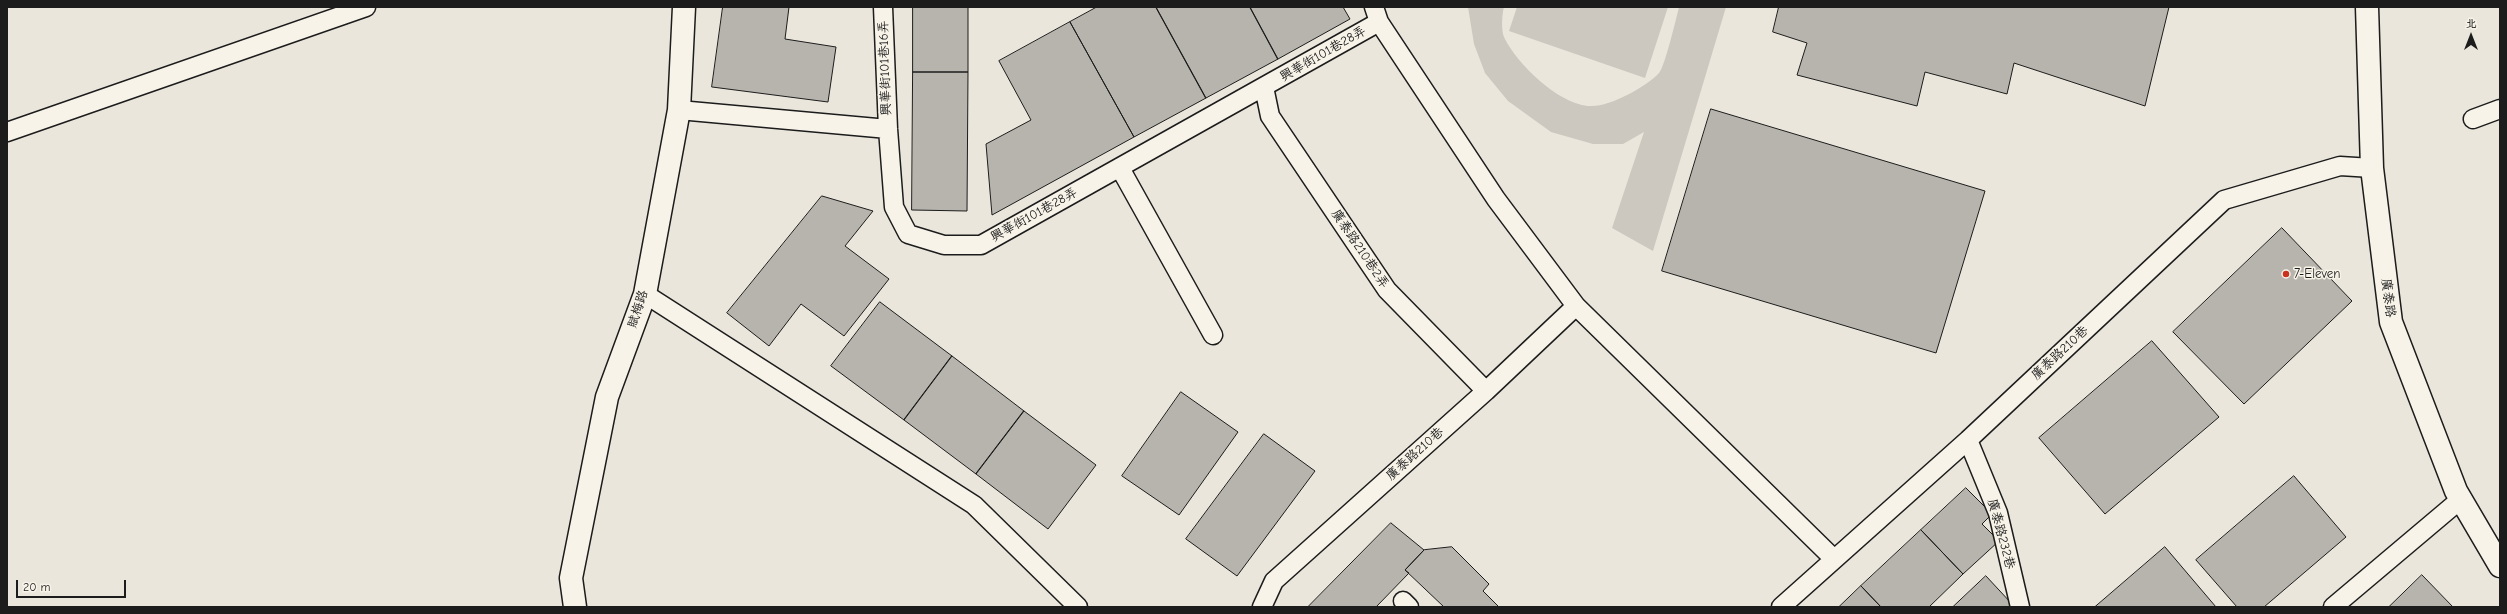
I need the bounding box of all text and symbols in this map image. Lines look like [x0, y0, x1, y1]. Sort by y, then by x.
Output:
north arrow [2451, 16, 2491, 56]
text: 北 [2466, 17, 2477, 30]
street label: 興華街101巷16弄 [876, 20, 894, 116]
street label: 興華街101巷28弄 [1277, 23, 1369, 85]
street label: 興華街101巷28弄 [988, 185, 1080, 245]
street label: 廣泰路210巷2弄 [1328, 207, 1392, 291]
place label: 7-Eleven [2294, 266, 2340, 282]
marker: 7-Eleven [2281, 269, 2291, 279]
street label: 廣泰路 [2378, 278, 2398, 318]
street label: 賦梅路 [625, 288, 651, 330]
street label: 廣泰路210巷 [2028, 323, 2092, 383]
street label: 廣泰路210巷 [1383, 424, 1447, 484]
street label: 廣泰路232巷 [1984, 497, 2018, 571]
scale bar [18, 572, 128, 598]
text: 20 m [23, 580, 51, 594]

